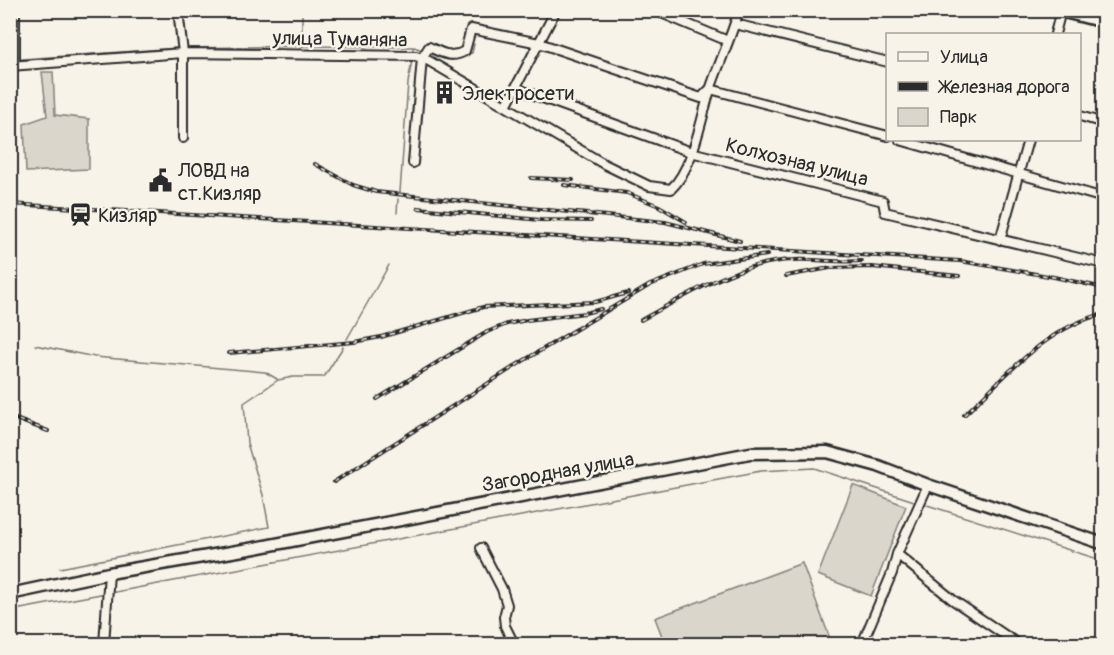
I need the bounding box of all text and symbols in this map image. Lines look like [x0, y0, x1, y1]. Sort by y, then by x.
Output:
street label: улица Туманяна [271, 25, 408, 53]
legend [886, 33, 1081, 141]
text: Улица [940, 46, 988, 69]
text: Железная дорога [937, 76, 1070, 99]
building icon: Электросети [431, 80, 457, 106]
place label: Электросети [462, 81, 574, 106]
text: Парк [940, 106, 977, 129]
street label: Колхозная улица [723, 132, 871, 192]
place label: ЛОВД на ст.Кизляр [177, 158, 262, 206]
public building icon: ЛОВД на ст.Кизляр [147, 168, 173, 194]
station icon: Кизляр [67, 202, 93, 228]
place label: Кизляр [98, 203, 157, 228]
street label: Загородная улица [480, 446, 636, 498]

